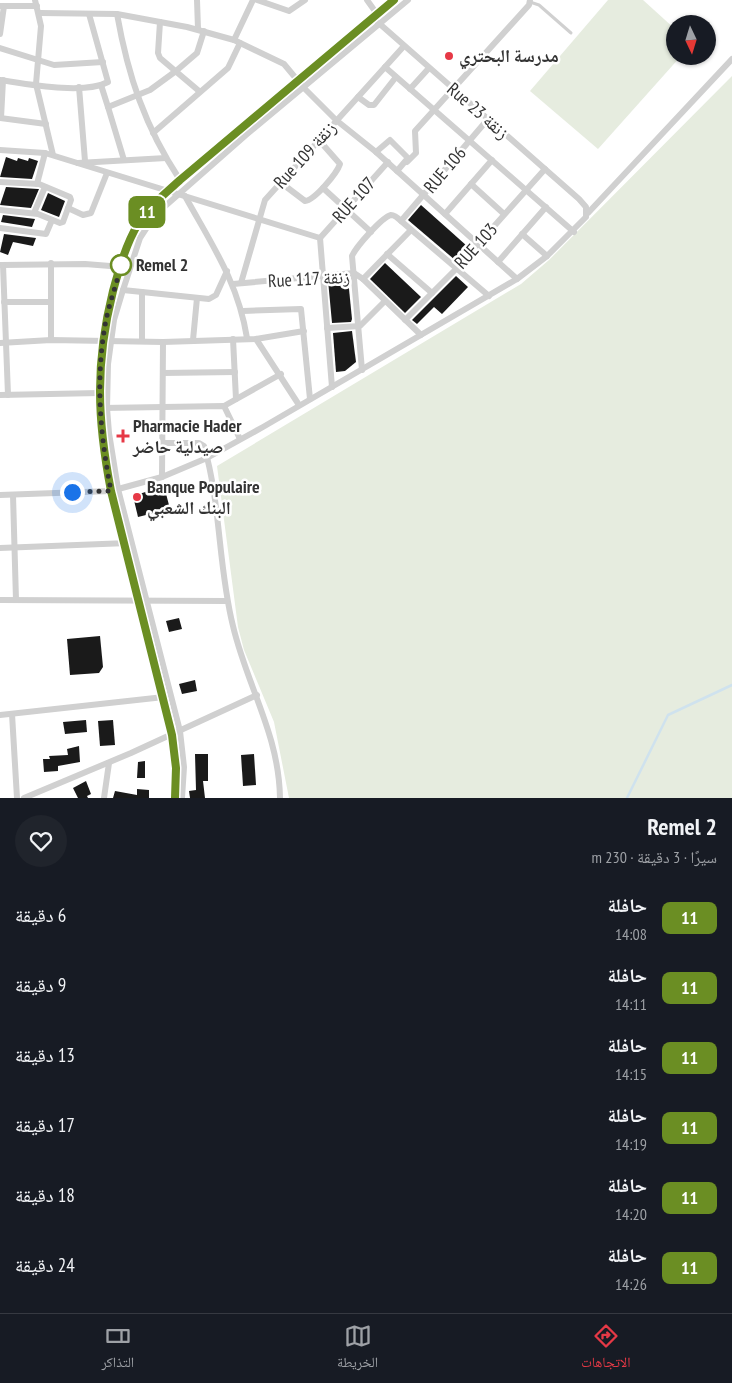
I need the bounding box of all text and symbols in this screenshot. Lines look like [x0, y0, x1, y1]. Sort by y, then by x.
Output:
north arrow [666, 15, 716, 65]
map controls [666, 15, 716, 65]
place label: مدرسة البحتري [459, 44, 559, 70]
marker: مدرسة البحتري [443, 50, 455, 62]
street label: Rue 23 زنقة [443, 77, 514, 144]
street label: Rue 109 زنقة [268, 116, 341, 193]
street label: RUE 106 [418, 142, 471, 198]
street label: RUE 107 [327, 172, 380, 227]
line badge: 11 [124, 196, 170, 228]
text: 11 [138, 200, 156, 223]
street label: RUE 103 [449, 218, 502, 273]
place label: Remel 2 [136, 253, 188, 276]
marker: Remel 2 [110, 254, 132, 276]
street label: Rue 117 زنقة [267, 265, 351, 292]
place label: Pharmacie Hader صيدلية حاضر [132, 414, 242, 458]
marker: Pharmacie Hader صيدلية حاضر [117, 430, 129, 442]
place label: Banque Populaire البنك الشعبي [147, 475, 260, 522]
your location [60, 480, 85, 505]
marker: Banque Populaire البنك الشعبي [131, 491, 143, 503]
text: Remel 2 [647, 811, 717, 842]
button: heart [15, 815, 67, 867]
text: سيرًا · 3 دقيقة · 230 m [591, 847, 717, 867]
text: حافلة [608, 893, 647, 917]
text: 6 دقيقة [15, 903, 66, 927]
text: 11 [681, 906, 698, 929]
text: 14:08 [615, 924, 647, 944]
text: حافلة [608, 963, 647, 987]
text: 9 دقيقة [15, 973, 66, 997]
text: 11 [681, 976, 698, 999]
text: 14:11 [615, 994, 647, 1014]
text: حافلة [608, 1033, 647, 1057]
text: 13 دقيقة [15, 1043, 75, 1067]
text: 11 [681, 1046, 698, 1069]
text: 14:15 [615, 1064, 647, 1084]
text: حافلة [608, 1103, 647, 1127]
text: 17 دقيقة [15, 1113, 75, 1137]
text: 11 [681, 1116, 698, 1139]
text: 14:19 [615, 1134, 647, 1154]
text: حافلة [608, 1173, 647, 1197]
text: 18 دقيقة [15, 1183, 75, 1207]
text: 11 [681, 1186, 698, 1209]
text: 14:20 [615, 1204, 647, 1224]
text: حافلة [608, 1243, 647, 1267]
text: 24 دقيقة [15, 1253, 75, 1277]
text: 11 [681, 1256, 698, 1279]
text: 14:26 [615, 1274, 647, 1294]
tab: التذاكر [101, 1322, 134, 1376]
tab: الخريطة [337, 1322, 378, 1376]
tab: الاتجاهات [581, 1322, 631, 1376]

